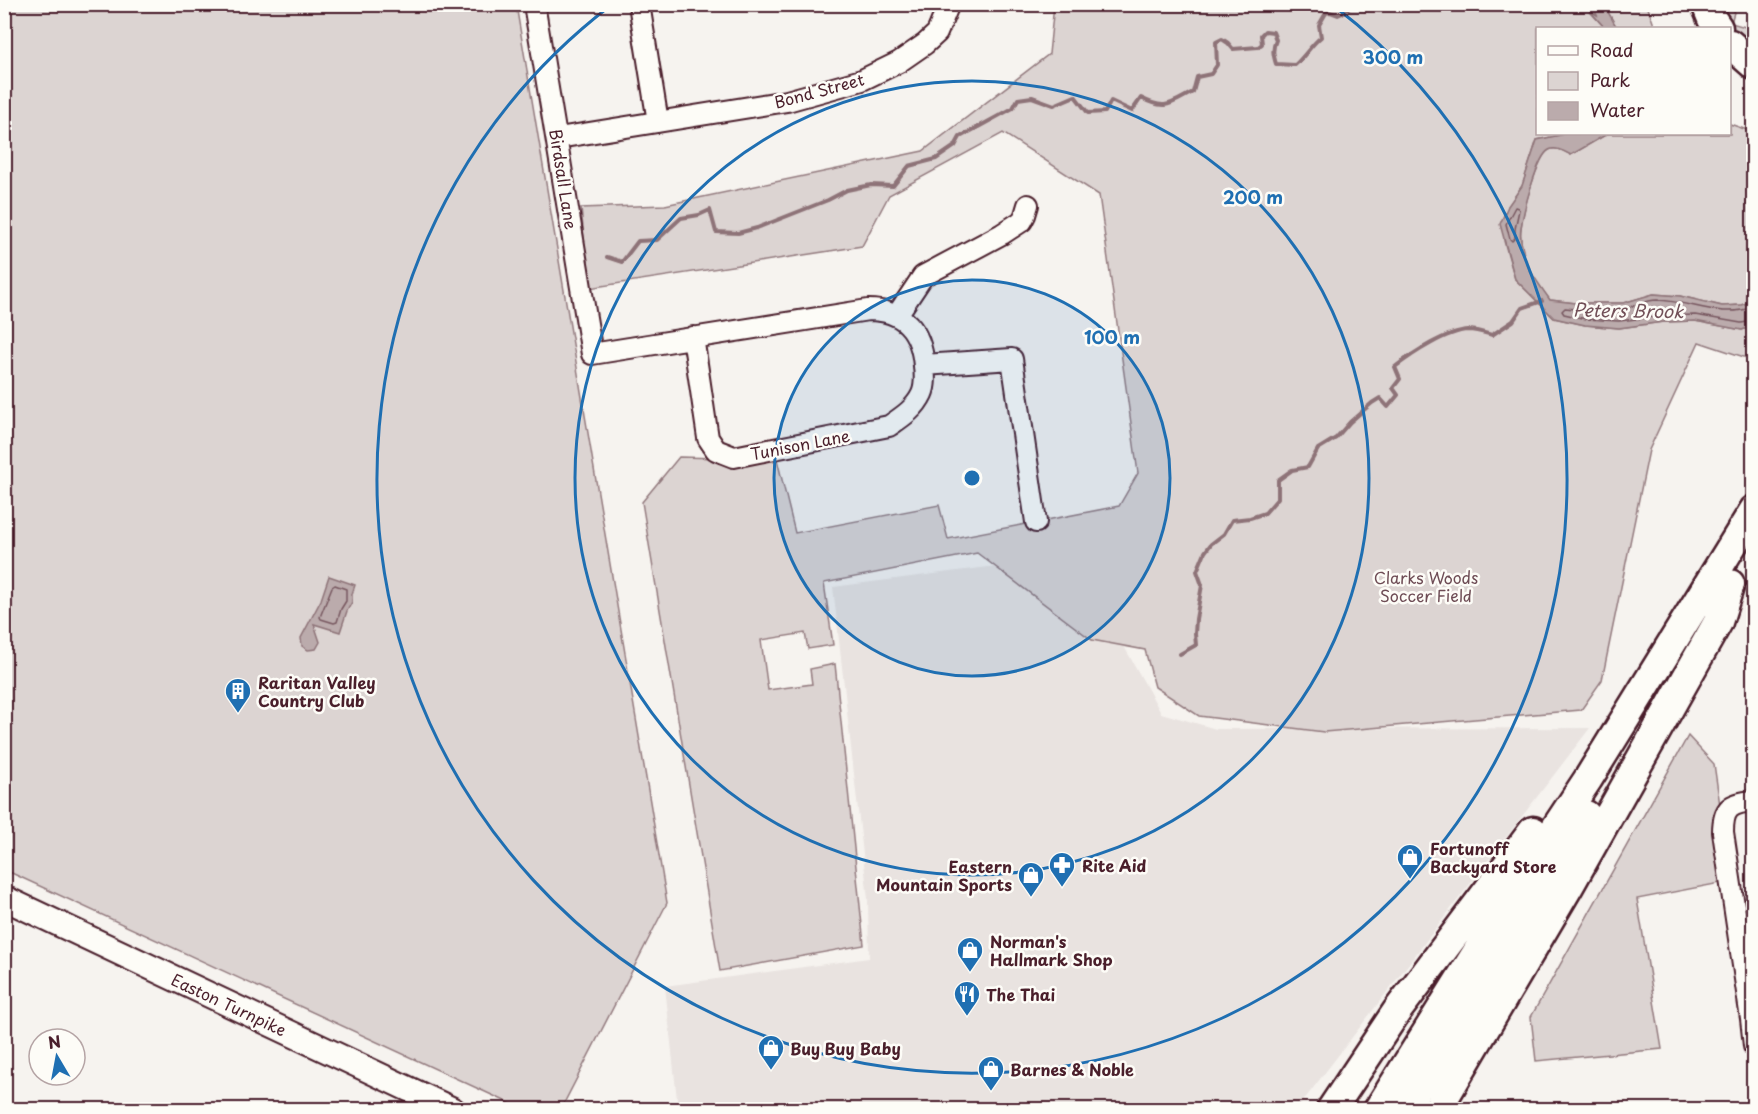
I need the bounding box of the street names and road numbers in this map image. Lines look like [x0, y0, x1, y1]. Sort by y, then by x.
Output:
street label: Bond Street [771, 66, 867, 114]
street label: Birdsall Lane [544, 127, 584, 231]
street label: Tunison Lane [748, 423, 852, 465]
street label: Easton Turnpike [168, 967, 290, 1041]

